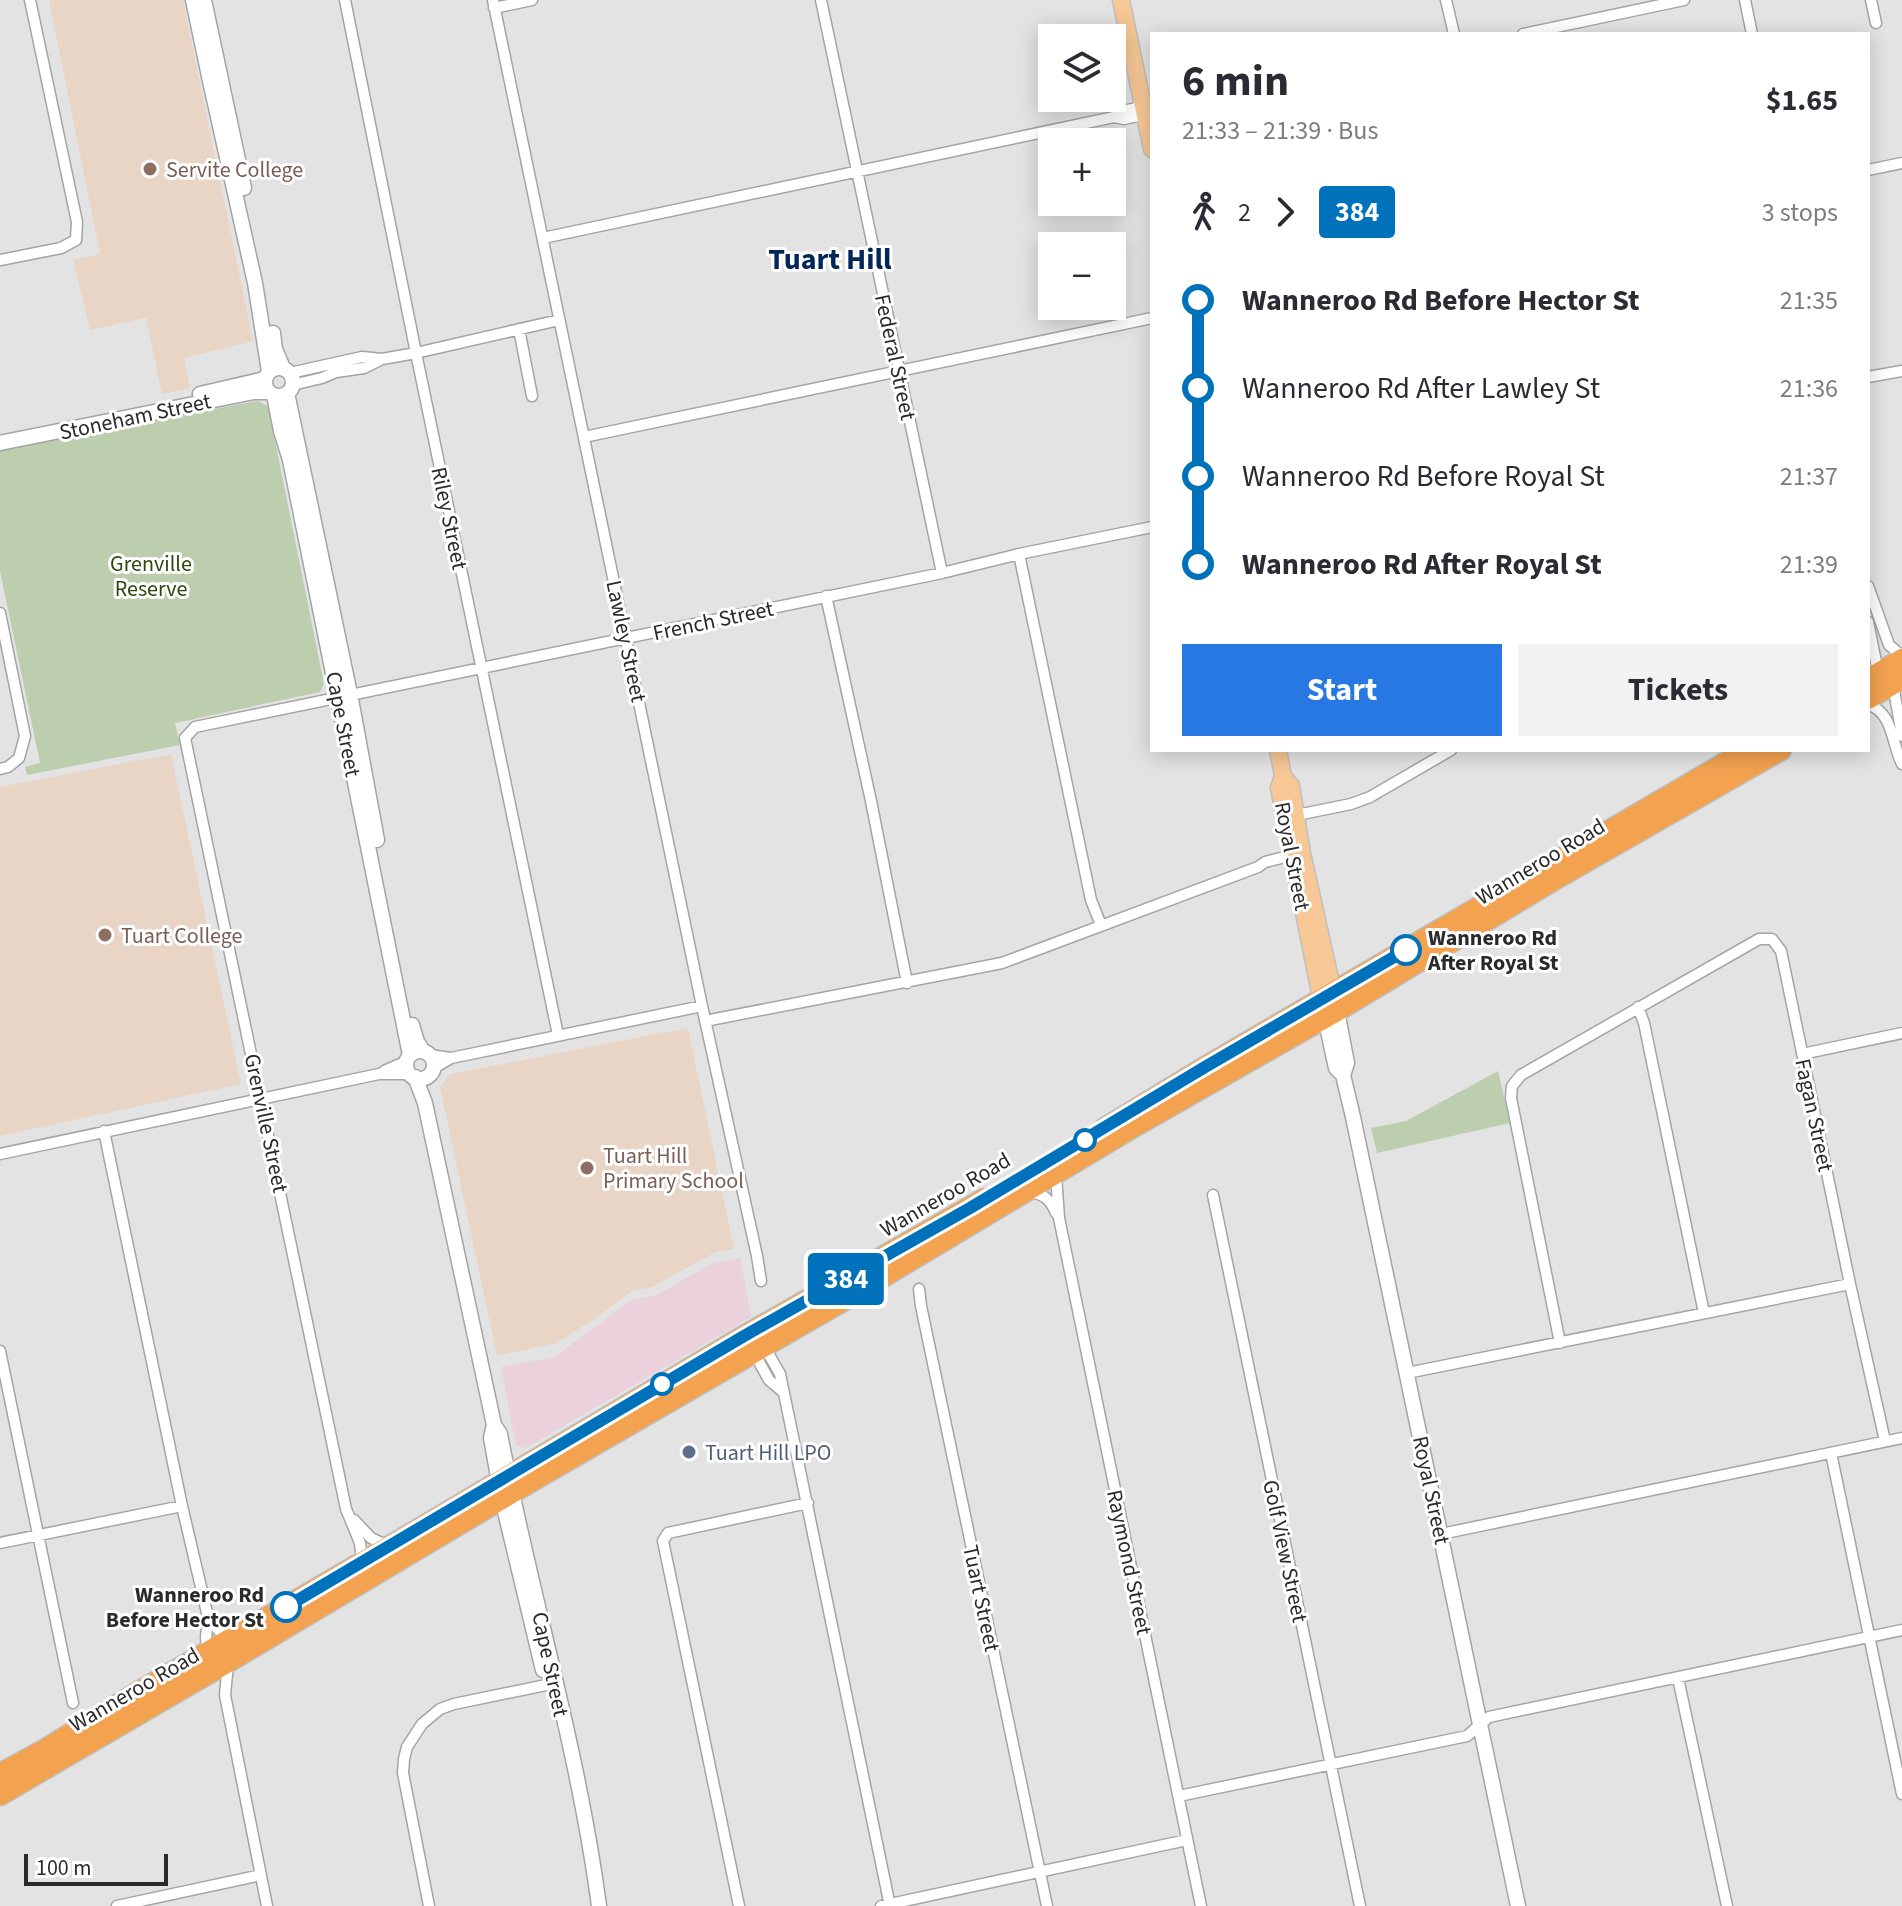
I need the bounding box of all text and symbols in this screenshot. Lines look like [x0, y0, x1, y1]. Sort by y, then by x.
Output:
map controls [1038, 24, 1126, 320]
button: layers [1038, 24, 1126, 112]
text: 6 min [1182, 50, 1289, 113]
text: $1.65 [1766, 79, 1838, 122]
text: 21:33 – 21:39 · Bus [1182, 112, 1378, 149]
button: + [1038, 128, 1126, 216]
place label: Servite College [166, 154, 303, 186]
marker: Servite College [141, 160, 159, 178]
icon: walk [1182, 190, 1226, 234]
icon: forward [1263, 190, 1307, 234]
text: 384 [1335, 192, 1379, 232]
text: 2 [1238, 194, 1251, 231]
text: 3 stops [1762, 194, 1838, 231]
button: − [1038, 232, 1126, 320]
district label: Tuart Hill [768, 238, 892, 281]
text: Wanneroo Rd Before Hector St [1242, 279, 1640, 322]
text: 21:35 [1780, 282, 1838, 319]
street label: Federal Street [866, 291, 924, 424]
text: Wanneroo Rd After Lawley St [1242, 367, 1600, 410]
text: 21:36 [1780, 370, 1838, 407]
street label: Stoneham Street [57, 385, 214, 449]
text: Wanneroo Rd Before Royal St [1242, 455, 1605, 498]
text: 21:37 [1780, 458, 1838, 495]
street label: Riley Street [423, 464, 476, 573]
text: Wanneroo Rd After Royal St [1242, 543, 1602, 586]
text: 21:39 [1780, 546, 1838, 583]
park label: Grenville Reserve [110, 548, 192, 605]
street label: Lawley Street [597, 577, 655, 706]
street label: French Street [650, 592, 777, 649]
button: Start [1182, 644, 1502, 736]
button: Tickets [1518, 644, 1838, 736]
street label: Cape Street [317, 669, 369, 780]
street label: Royal Street [1266, 799, 1318, 914]
street label: Wanneroo Road [1470, 811, 1611, 913]
place label: Tuart College [121, 920, 242, 952]
place label: Wanneroo Rd After Royal St [1427, 922, 1559, 979]
marker: Tuart College [96, 926, 114, 944]
marker: Wanneroo Rd After Royal St [1391, 935, 1421, 965]
street label: Grenville Street [236, 1051, 296, 1196]
street label: Fagan Street [1786, 1056, 1842, 1175]
unlabelled marker [1074, 1129, 1096, 1151]
place label: Tuart Hill Primary School [603, 1140, 744, 1197]
street label: Wanneroo Road [874, 1145, 1017, 1245]
marker: Tuart Hill Primary School [578, 1159, 596, 1177]
line badge: 384 [800, 1253, 892, 1305]
text: 384 [824, 1259, 868, 1299]
unlabelled marker [651, 1373, 673, 1395]
street label: Royal Street [1404, 1433, 1458, 1548]
place label: Tuart Hill LPO [705, 1437, 831, 1469]
marker: Tuart Hill LPO [680, 1443, 698, 1461]
street label: Golf View Street [1254, 1477, 1316, 1626]
street label: Raymond Street [1098, 1487, 1160, 1638]
street label: Tuart Street [954, 1542, 1008, 1655]
place label: Wanneroo Rd Before Hector St [106, 1579, 265, 1636]
marker: Wanneroo Rd Before Hector St [271, 1592, 301, 1622]
street label: Cape Street [523, 1609, 577, 1720]
street label: Wanneroo Road [63, 1640, 206, 1740]
scale bar [24, 1850, 168, 1886]
text: 100 m [36, 1852, 91, 1884]

